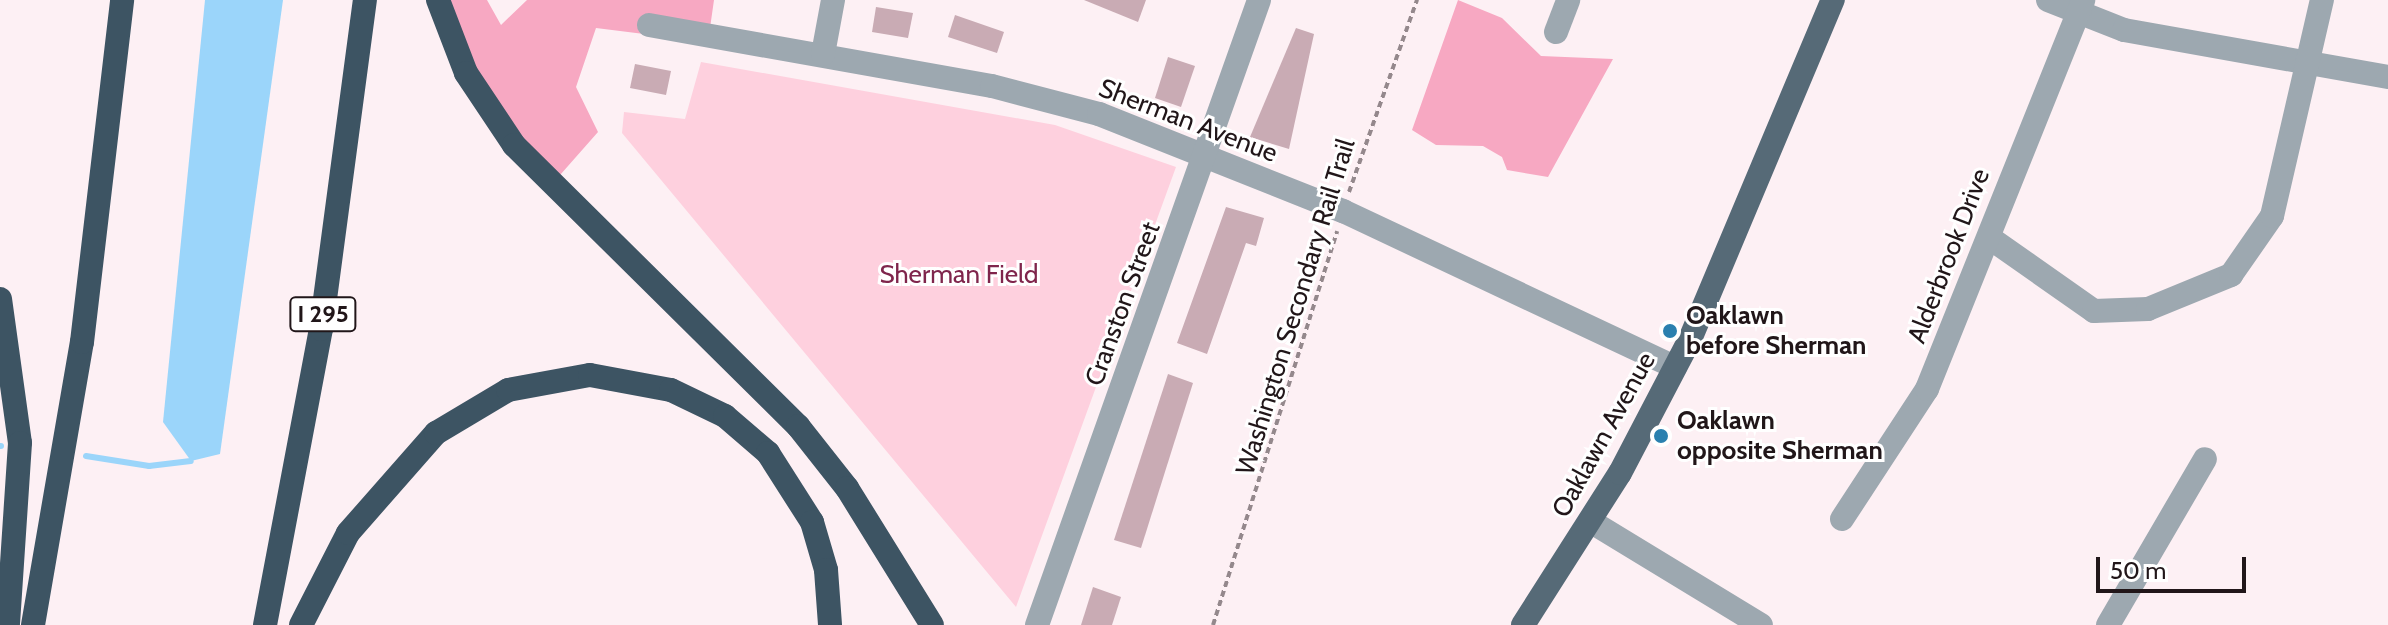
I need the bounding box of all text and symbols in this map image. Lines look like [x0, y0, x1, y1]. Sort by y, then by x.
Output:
street label: Sherman Avenue [1094, 73, 1282, 169]
street label: Washington Secondary Rail Trail [1230, 135, 1362, 479]
street label: Alderbrook Drive [1901, 164, 1997, 348]
street label: Cranston Street [1079, 218, 1167, 390]
park label: Sherman Field [880, 259, 1038, 291]
road number: I 295 [289, 294, 357, 334]
place label: Oaklawn before Sherman [1686, 300, 1866, 362]
marker: Oaklawn before Sherman [1661, 322, 1679, 340]
street label: Oaklawn Avenue [1546, 347, 1662, 523]
place label: Oaklawn opposite Sherman [1677, 405, 1883, 466]
marker: Oaklawn opposite Sherman [1652, 427, 1670, 445]
scale bar [2100, 541, 2250, 591]
text: 50 m [2110, 556, 2166, 585]

